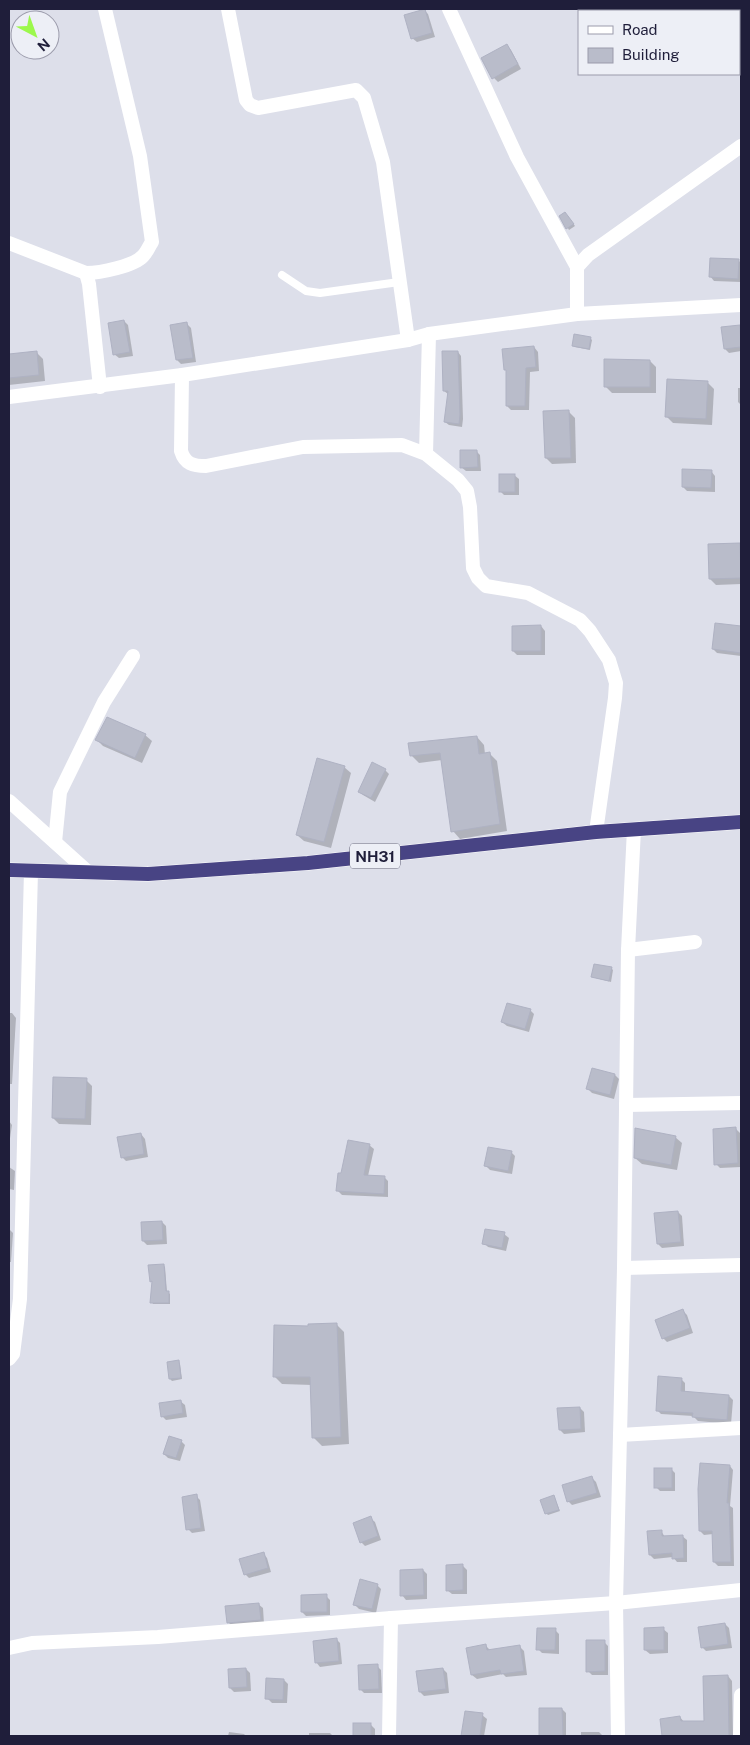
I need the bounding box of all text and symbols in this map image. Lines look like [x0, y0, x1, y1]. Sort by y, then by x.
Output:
north arrow [10, 10, 60, 60]
legend [578, 10, 740, 75]
text: Road [622, 21, 658, 38]
text: N [34, 35, 53, 54]
text: Building [622, 46, 680, 63]
road number: NH31 [350, 844, 400, 868]

